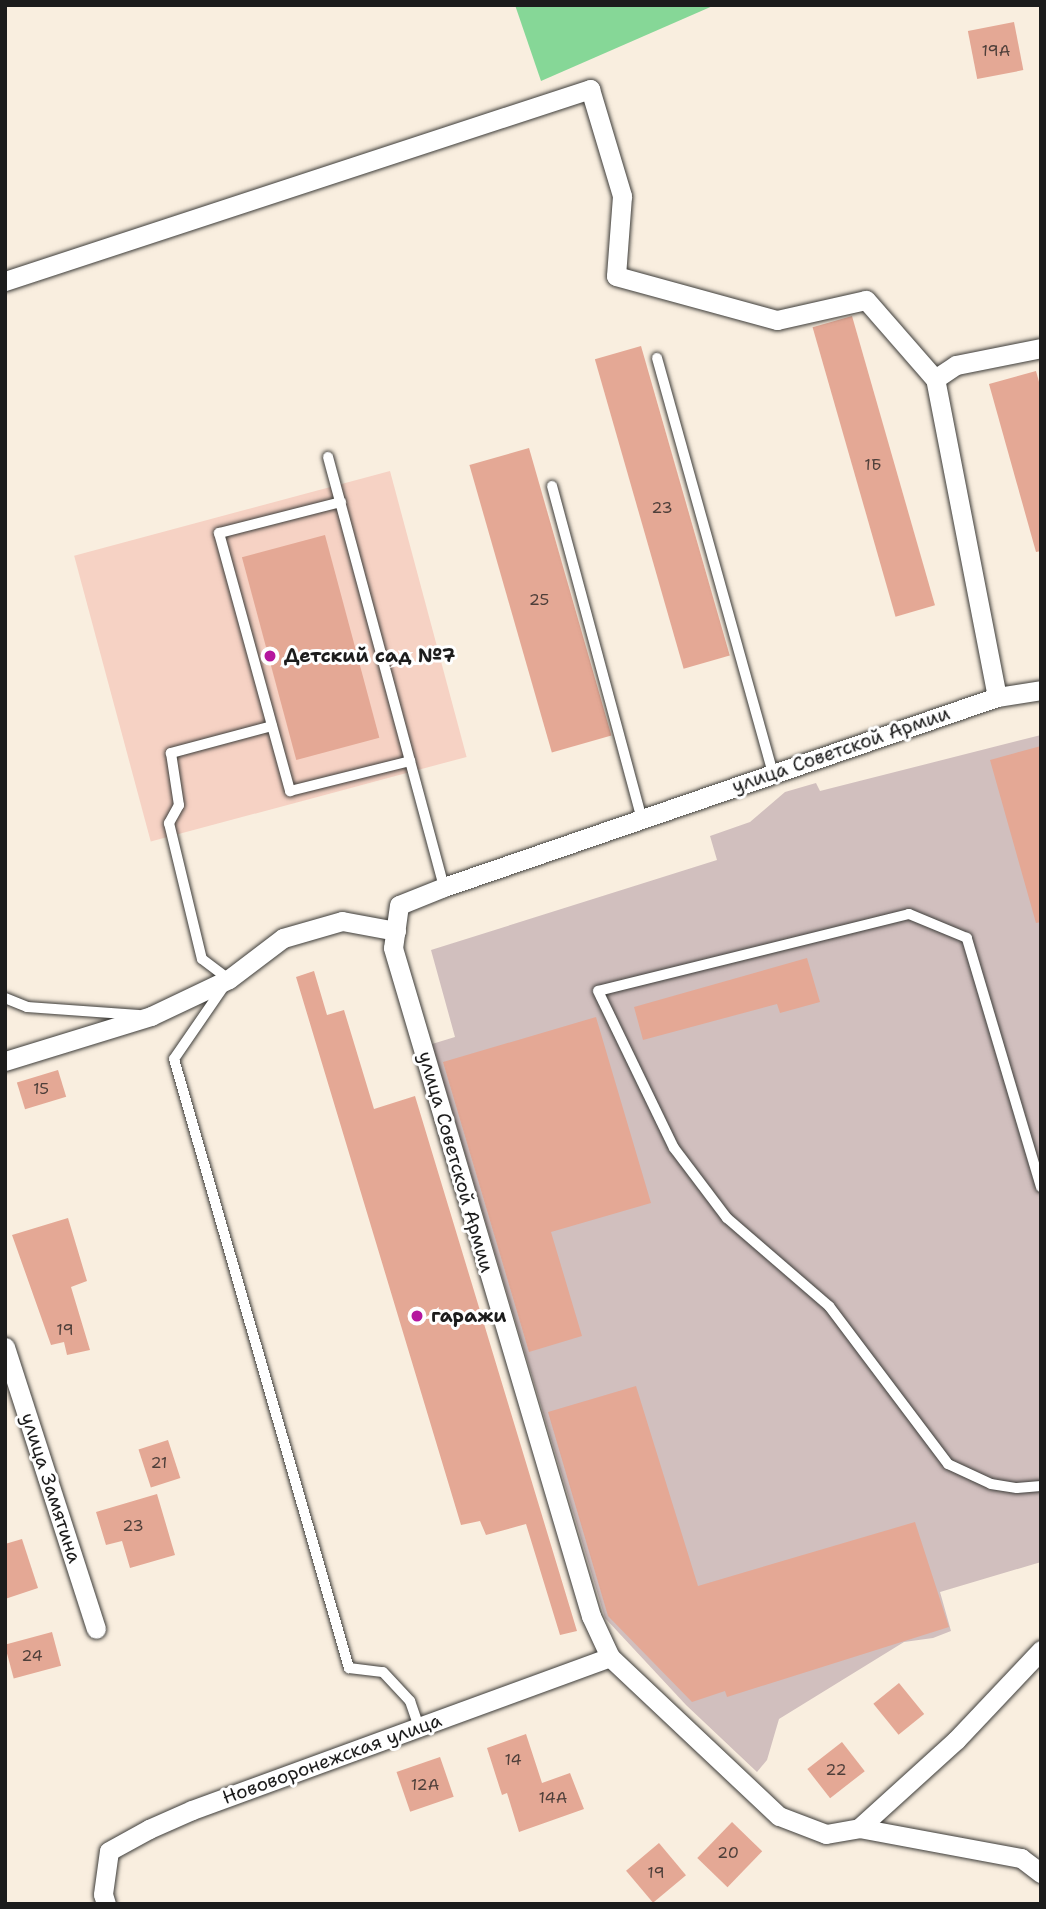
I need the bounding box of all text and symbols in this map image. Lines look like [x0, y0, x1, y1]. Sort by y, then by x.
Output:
house number: 19А [982, 41, 1010, 61]
house number: 1Б [864, 455, 882, 475]
house number: 23 [651, 498, 673, 518]
house number: 25 [529, 590, 549, 610]
place label: Детский сад №7 [284, 645, 455, 667]
marker: Детский сад №7 [262, 648, 278, 664]
street label: улица Советской Армии [729, 702, 953, 798]
street label: улица Советской Армии [413, 1049, 499, 1275]
house number: 15 [33, 1079, 49, 1099]
place label: гаражи [431, 1305, 507, 1327]
marker: гаражи [409, 1308, 425, 1324]
house number: 19 [56, 1320, 74, 1340]
street label: улица Замятина [16, 1410, 86, 1566]
house number: 21 [150, 1453, 168, 1473]
house number: 23 [122, 1516, 144, 1536]
house number: 24 [21, 1646, 43, 1666]
street label: Нововоронежская улица [219, 1709, 445, 1809]
house number: 14 [504, 1750, 522, 1770]
house number: 22 [825, 1760, 847, 1780]
house number: 12А [411, 1775, 439, 1795]
house number: 14А [539, 1788, 567, 1808]
house number: 20 [717, 1843, 739, 1863]
house number: 19 [647, 1863, 665, 1883]

